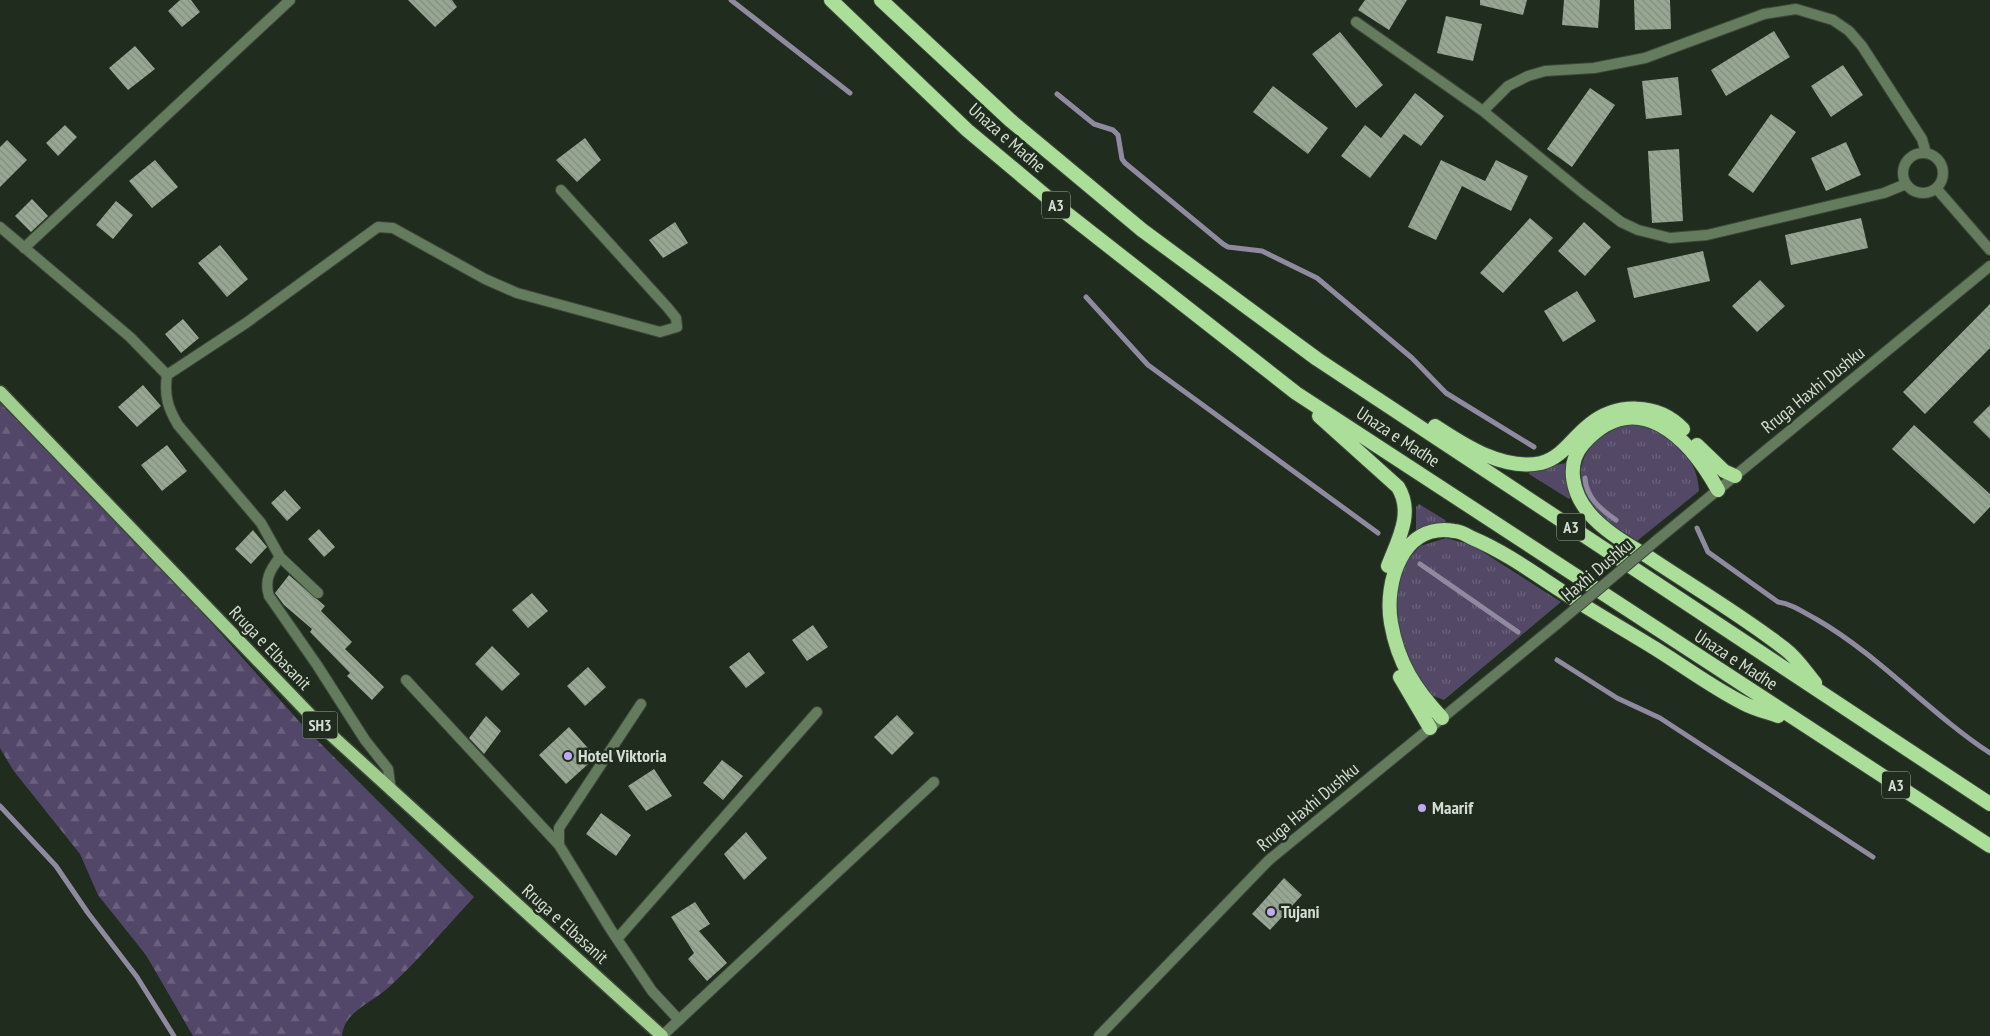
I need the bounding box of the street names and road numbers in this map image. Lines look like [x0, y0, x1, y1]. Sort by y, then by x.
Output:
street label: Unaza e Madhe [964, 98, 1051, 177]
road number: A3 [1042, 192, 1070, 218]
street label: Rruga Haxhi Dushku [1756, 341, 1869, 438]
street label: Unaza e Madhe [1352, 401, 1444, 472]
road number: A3 [1557, 514, 1585, 540]
street label: Haxhi Dushku [1556, 533, 1637, 606]
street label: Rruga e Elbasanit [224, 601, 316, 695]
street label: Unaza e Madhe [1690, 624, 1782, 695]
road number: SH3 [302, 712, 338, 738]
street label: Rruga Haxhi Dushku [1252, 757, 1363, 856]
road number: A3 [1882, 772, 1910, 798]
street label: Rruga e Elbasanit [517, 879, 613, 968]

